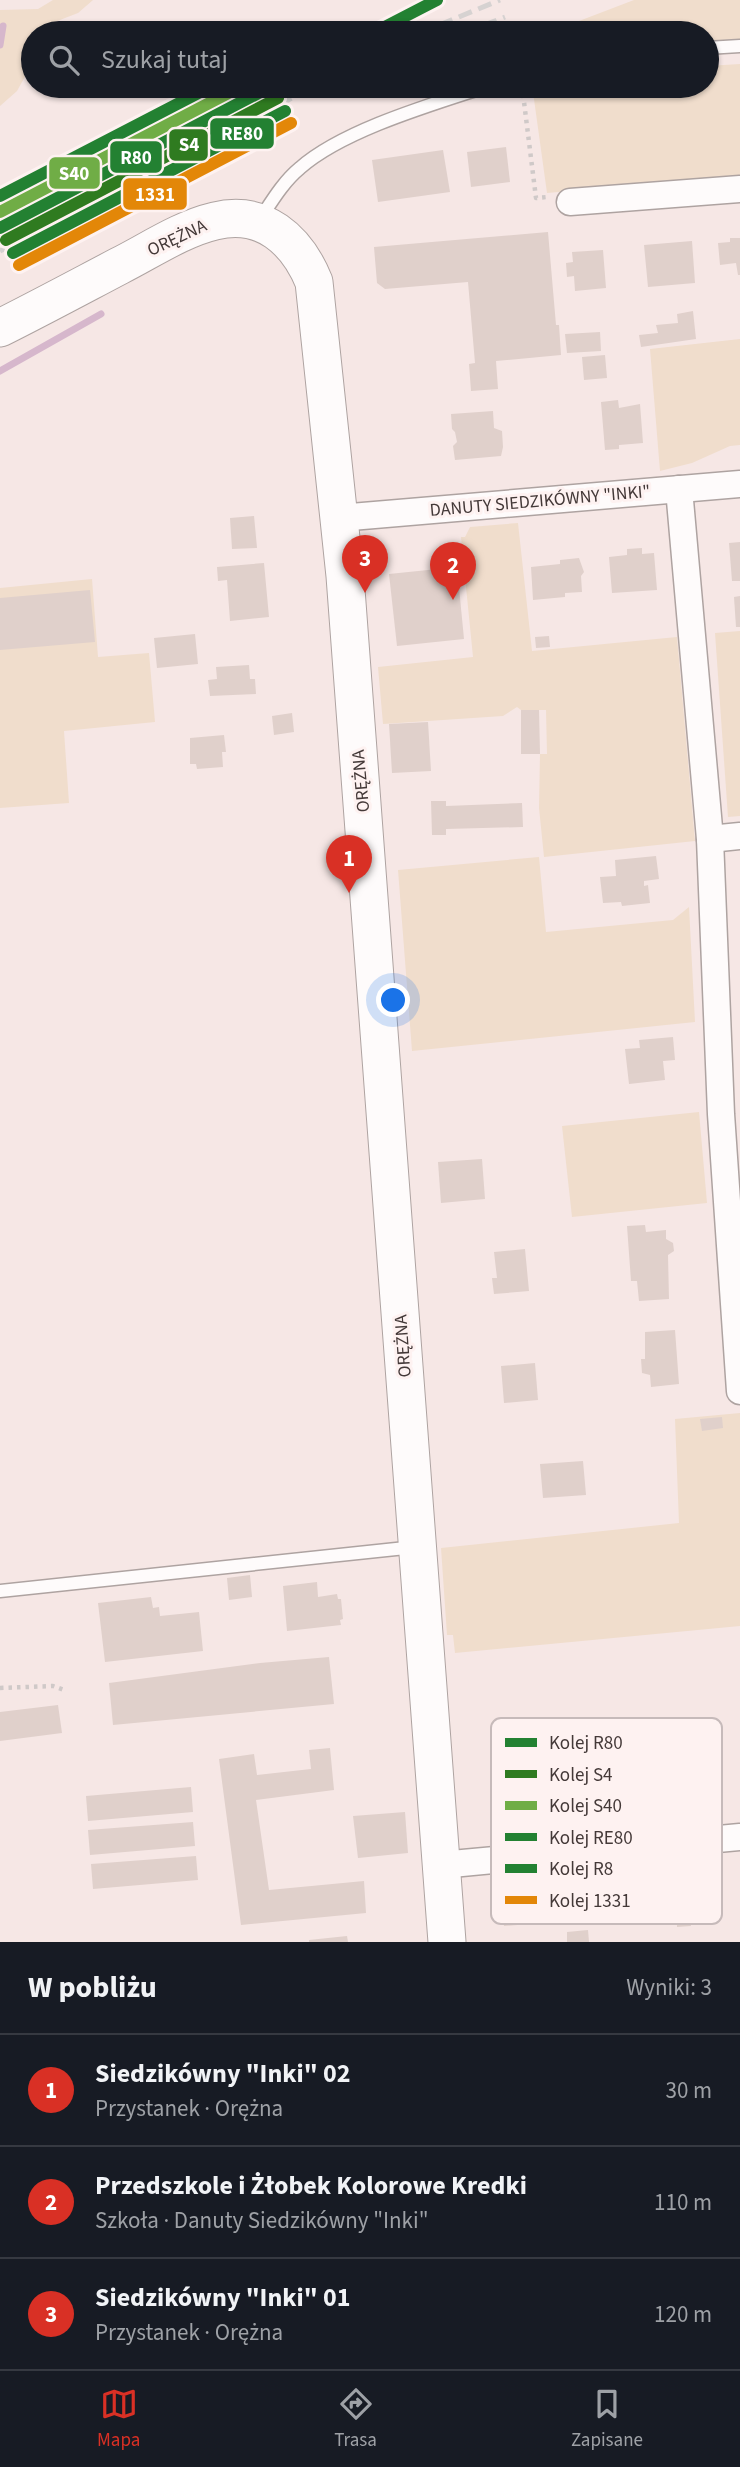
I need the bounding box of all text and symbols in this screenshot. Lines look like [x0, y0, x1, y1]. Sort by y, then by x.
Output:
search box [21, 21, 719, 98]
icon: search [45, 41, 83, 79]
text: Szukaj tutaj [101, 41, 228, 78]
line badge: RE80 [209, 117, 275, 150]
text: RE80 [221, 121, 263, 148]
line badge: S4 [168, 128, 209, 162]
text: S4 [179, 132, 199, 159]
line badge: R80 [109, 140, 163, 174]
text: R80 [120, 145, 152, 172]
line badge: S40 [48, 156, 101, 190]
text: S40 [59, 161, 89, 188]
line badge: 1331 [122, 177, 188, 211]
text: 1331 [135, 182, 175, 209]
street label: ORĘŻNA [143, 213, 211, 263]
street label: DANUTY SIEDZIKÓWNY "INKI" [429, 479, 651, 523]
pin: 3 [342, 535, 388, 593]
pin: 2 [430, 542, 476, 600]
street label: ORĘŻNA [346, 748, 376, 813]
pin: 1 [326, 835, 372, 893]
your location [376, 983, 410, 1017]
street label: ORĘŻNA [388, 1314, 418, 1378]
legend [491, 1718, 722, 1924]
text: Kolej R80 [549, 1730, 623, 1757]
text: Kolej S4 [549, 1762, 613, 1789]
text: Kolej S40 [549, 1793, 622, 1820]
text: Kolej RE80 [549, 1825, 633, 1852]
text: Kolej R8 [549, 1856, 613, 1883]
text: Kolej 1331 [549, 1888, 631, 1915]
text: W pobliżu [28, 1966, 157, 2009]
text: Wyniki: 3 [626, 1971, 712, 2004]
text: Siedzikówny "Inki" 02 [95, 2055, 350, 2092]
text: 1 [45, 2074, 57, 2107]
text: 30 m [665, 2074, 712, 2107]
text: Przystanek · Orężna [95, 2092, 283, 2125]
text: Przedszkole i Żłobek Kolorowe Kredki [95, 2167, 527, 2204]
text: 2 [45, 2186, 57, 2219]
text: 110 m [654, 2186, 712, 2219]
text: Szkoła · Danuty Siedzikówny "Inki" [95, 2204, 428, 2237]
text: Siedzikówny "Inki" 01 [95, 2279, 350, 2316]
text: 3 [45, 2298, 57, 2331]
text: 120 m [654, 2298, 712, 2331]
text: Przystanek · Orężna [95, 2316, 283, 2349]
tab: Mapa [97, 2385, 140, 2454]
tab: Trasa [334, 2385, 377, 2454]
tab: Zapisane [571, 2385, 643, 2454]

